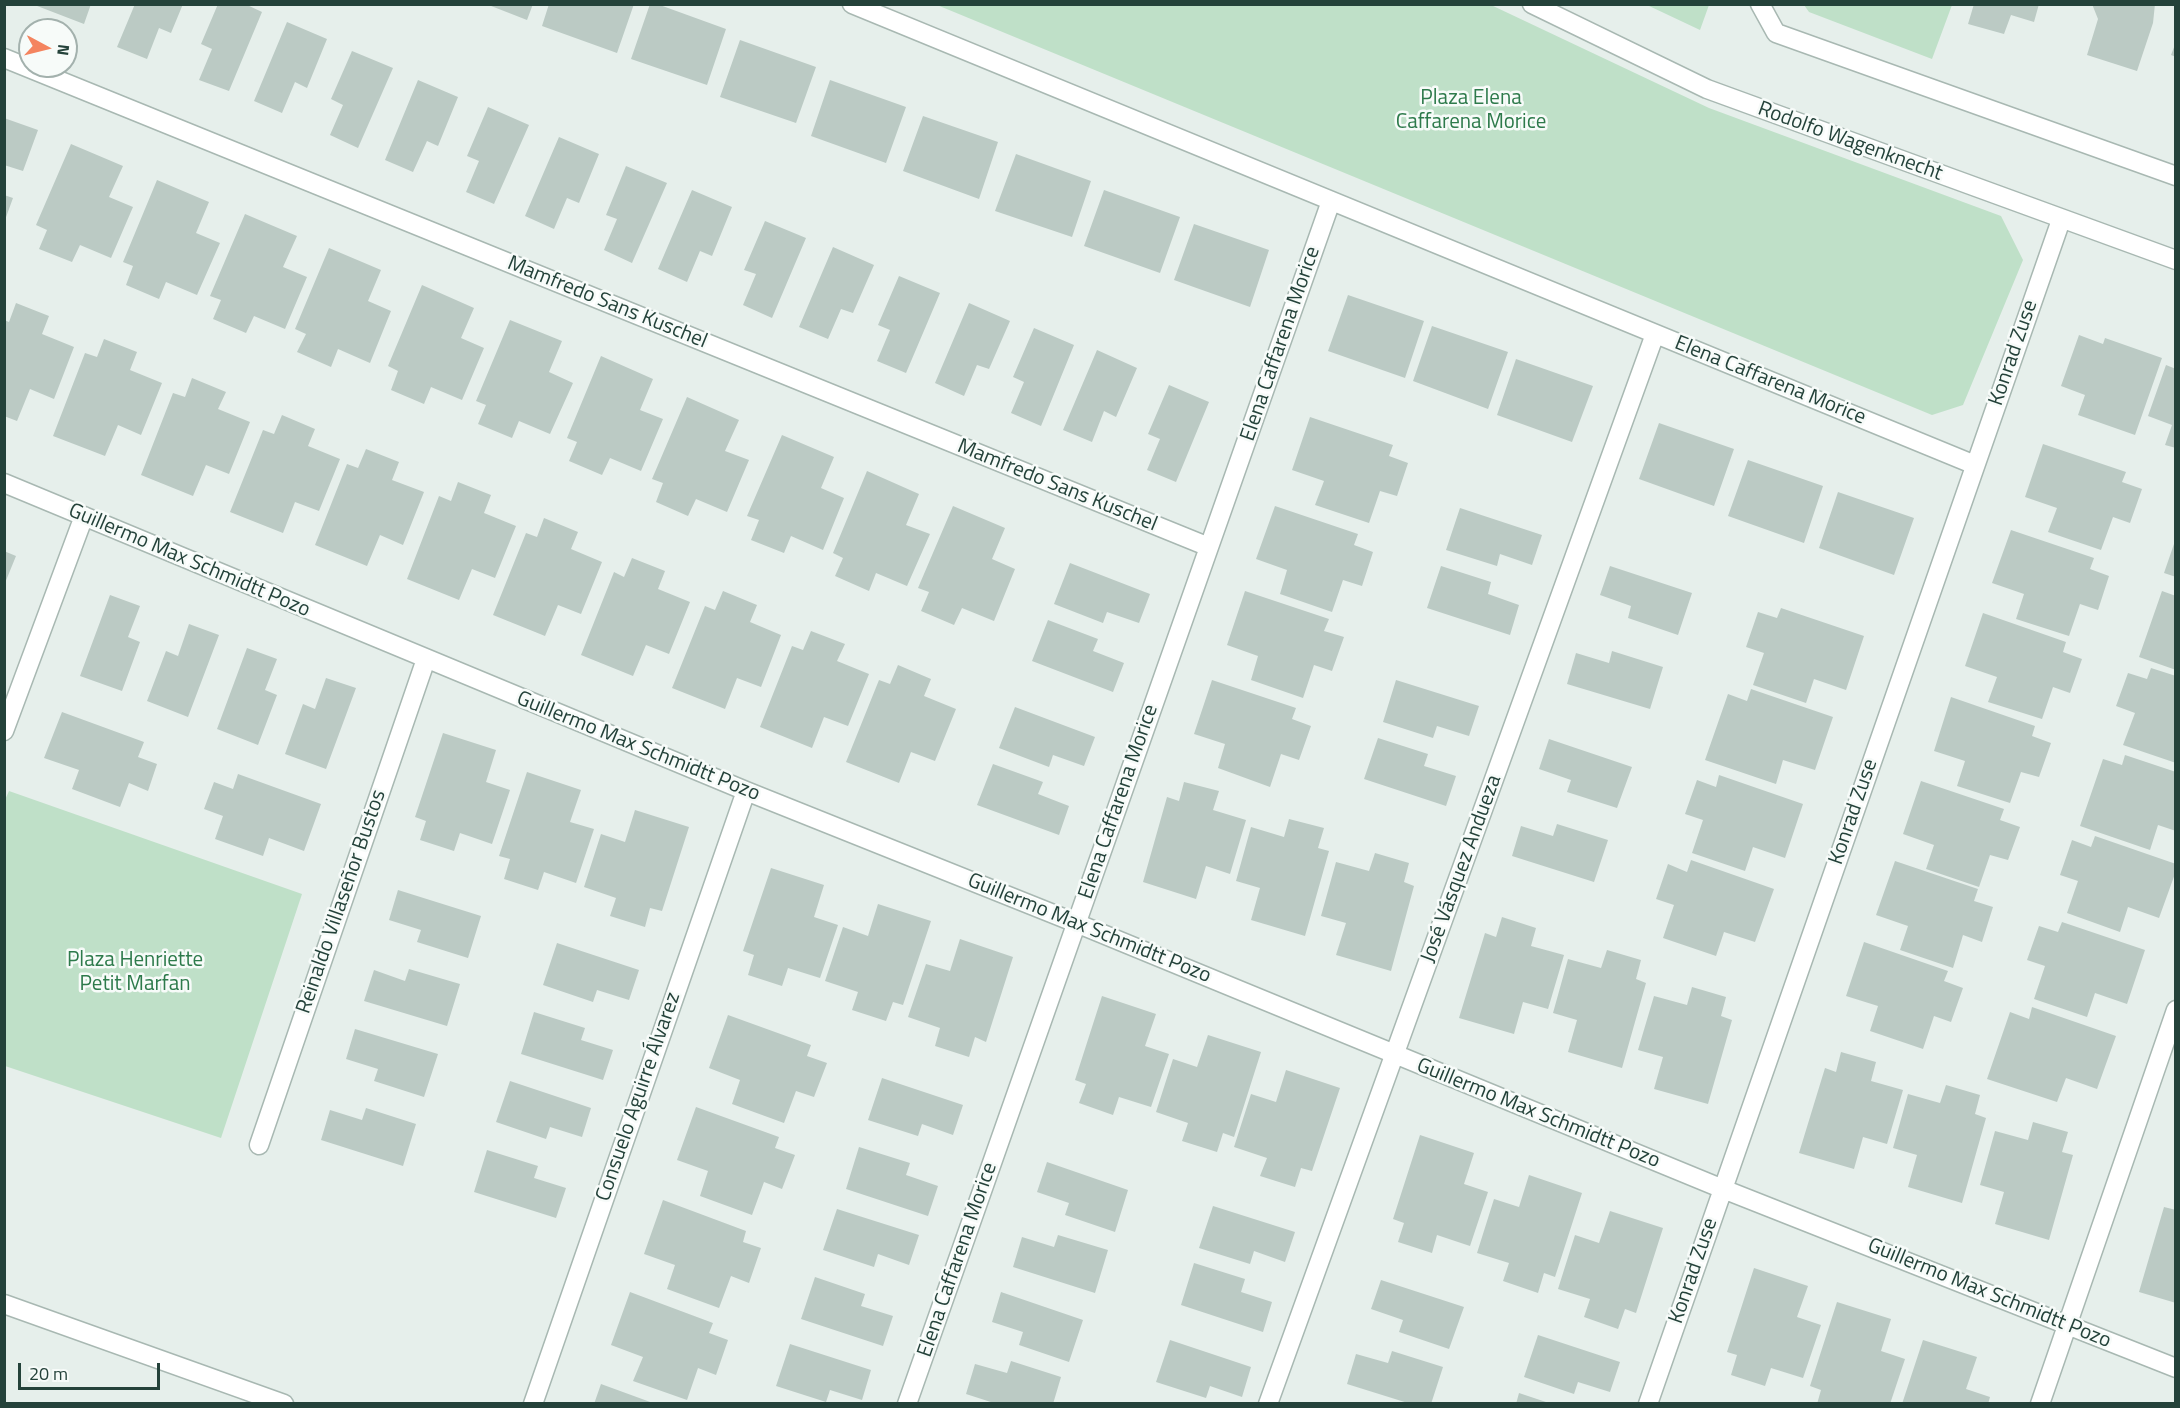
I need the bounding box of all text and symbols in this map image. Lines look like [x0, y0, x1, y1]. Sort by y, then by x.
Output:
north arrow [18, 18, 78, 78]
text: N [51, 43, 76, 57]
park label: Plaza Elena Caffarena Morice [1396, 86, 1546, 136]
street label: Rodolfo Wagenknecht [1754, 97, 1946, 187]
street label: Elena Caffarena Morice [1236, 243, 1326, 445]
street label: Mamfredo Sans Kuschel [503, 251, 711, 355]
street label: Konrad Zuse [1984, 297, 2044, 409]
street label: Elena Caffarena Morice [1671, 331, 1869, 431]
street label: Mamfredo Sans Kuschel [953, 434, 1161, 538]
street label: Guillermo Max Schmidtt Pozo [64, 499, 314, 623]
street label: Guillermo Max Schmidtt Pozo [513, 687, 763, 807]
street label: Elena Caffarena Morice [1074, 701, 1164, 903]
street label: Konrad Zuse [1824, 756, 1884, 868]
street label: José Vásquez Andueza [1416, 772, 1508, 966]
street label: Reinaldo Villaseñor Bustos [292, 787, 392, 1017]
street label: Guillermo Max Schmidtt Pozo [964, 869, 1214, 989]
park label: Plaza Henriette Petit Marfan [67, 948, 203, 998]
street label: Consuelo Aguirre Álvarez [591, 989, 687, 1205]
street label: Guillermo Max Schmidtt Pozo [1413, 1054, 1663, 1174]
street label: Elena Caffarena Morice [913, 1159, 1003, 1361]
street label: Konrad Zuse [1664, 1215, 1724, 1327]
street label: Guillermo Max Schmidtt Pozo [1864, 1234, 2114, 1354]
scale bar [21, 1351, 164, 1389]
text: 20 m [29, 1360, 68, 1387]

